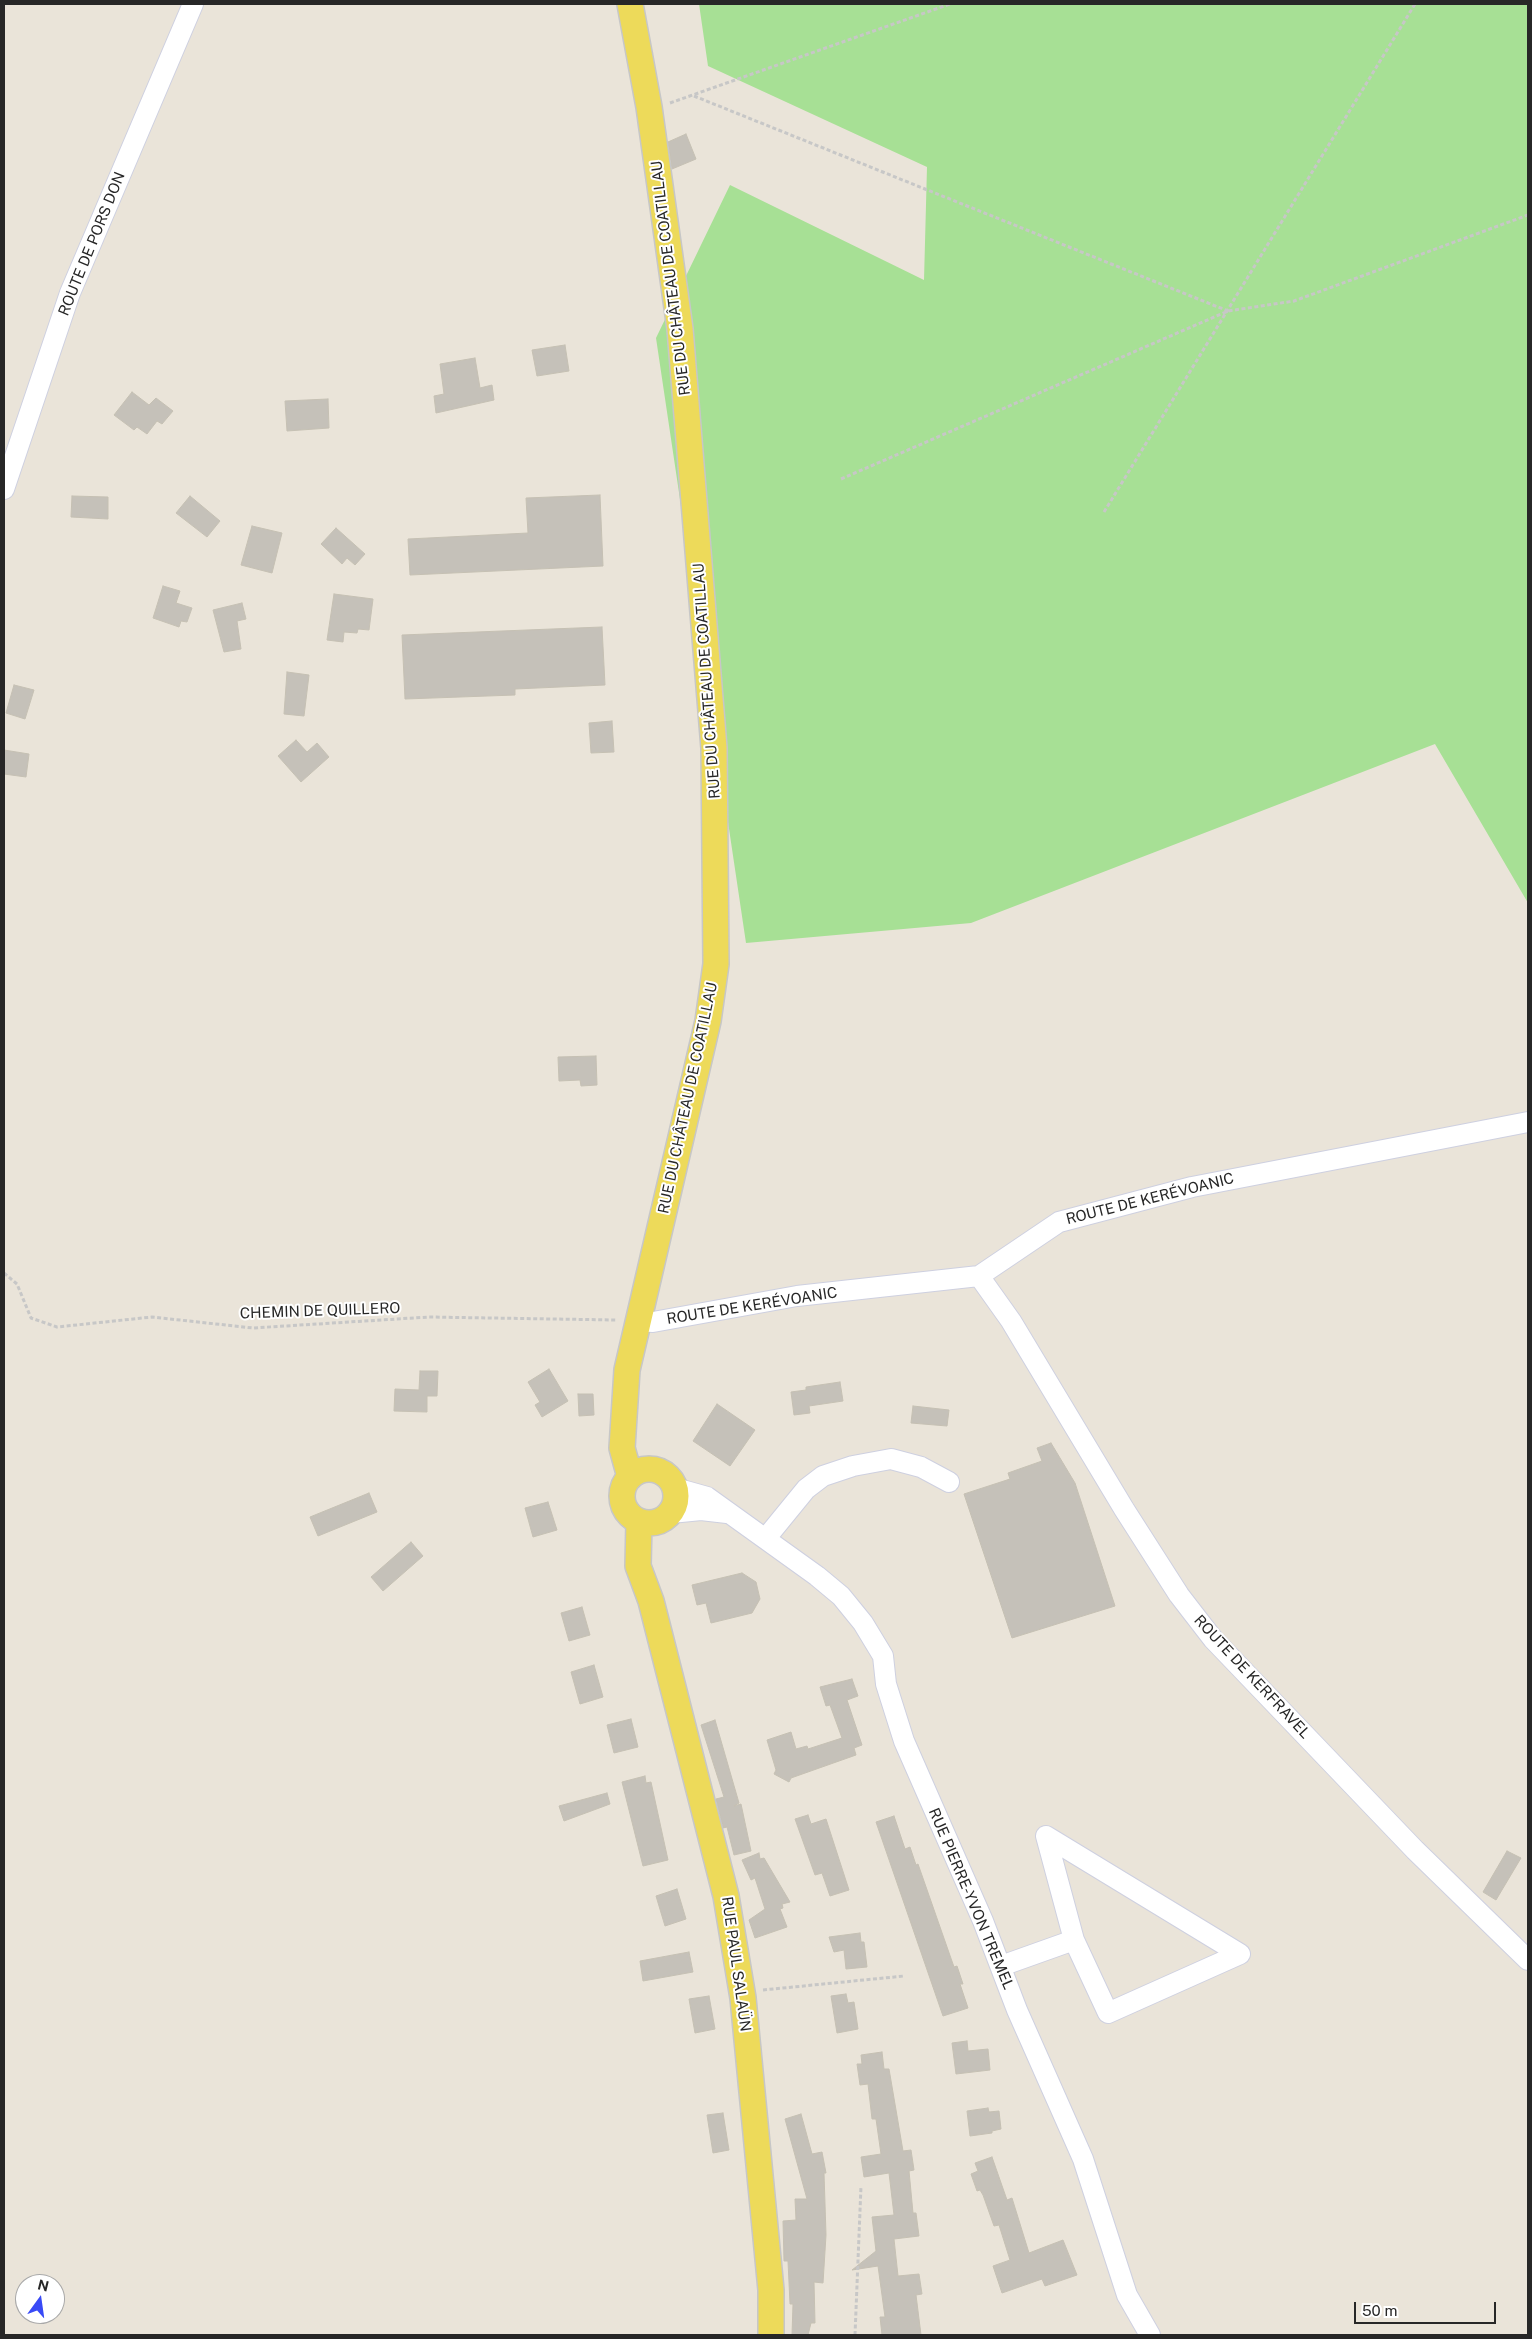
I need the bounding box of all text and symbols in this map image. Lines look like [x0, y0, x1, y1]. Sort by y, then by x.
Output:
street label: RUE DU CHÂTEAU DE COATILLAU [648, 160, 694, 396]
street label: ROUTE DE PORS DON [55, 170, 129, 318]
street label: RUE DU CHÂTEAU DE COATILLAU [690, 563, 724, 799]
street label: RUE DU CHÂTEAU DE COATILLAU [655, 981, 721, 1215]
street label: ROUTE DE KERÉVOANIC [1064, 1169, 1236, 1229]
street label: ROUTE DE KERÉVOANIC [665, 1284, 839, 1328]
street label: CHEMIN DE QUILLERO [239, 1299, 401, 1323]
street label: ROUTE DE KERFRAVEL [1190, 1611, 1314, 1743]
street label: RUE PIERRE-YVON TREMEL [925, 1805, 1017, 1993]
street label: RUE PAUL SALAÜN [718, 1895, 754, 2033]
north arrow [15, 2274, 65, 2324]
text: N [36, 2276, 51, 2295]
scale bar [1357, 2292, 1500, 2324]
text: 50 m [1362, 2302, 1397, 2319]

